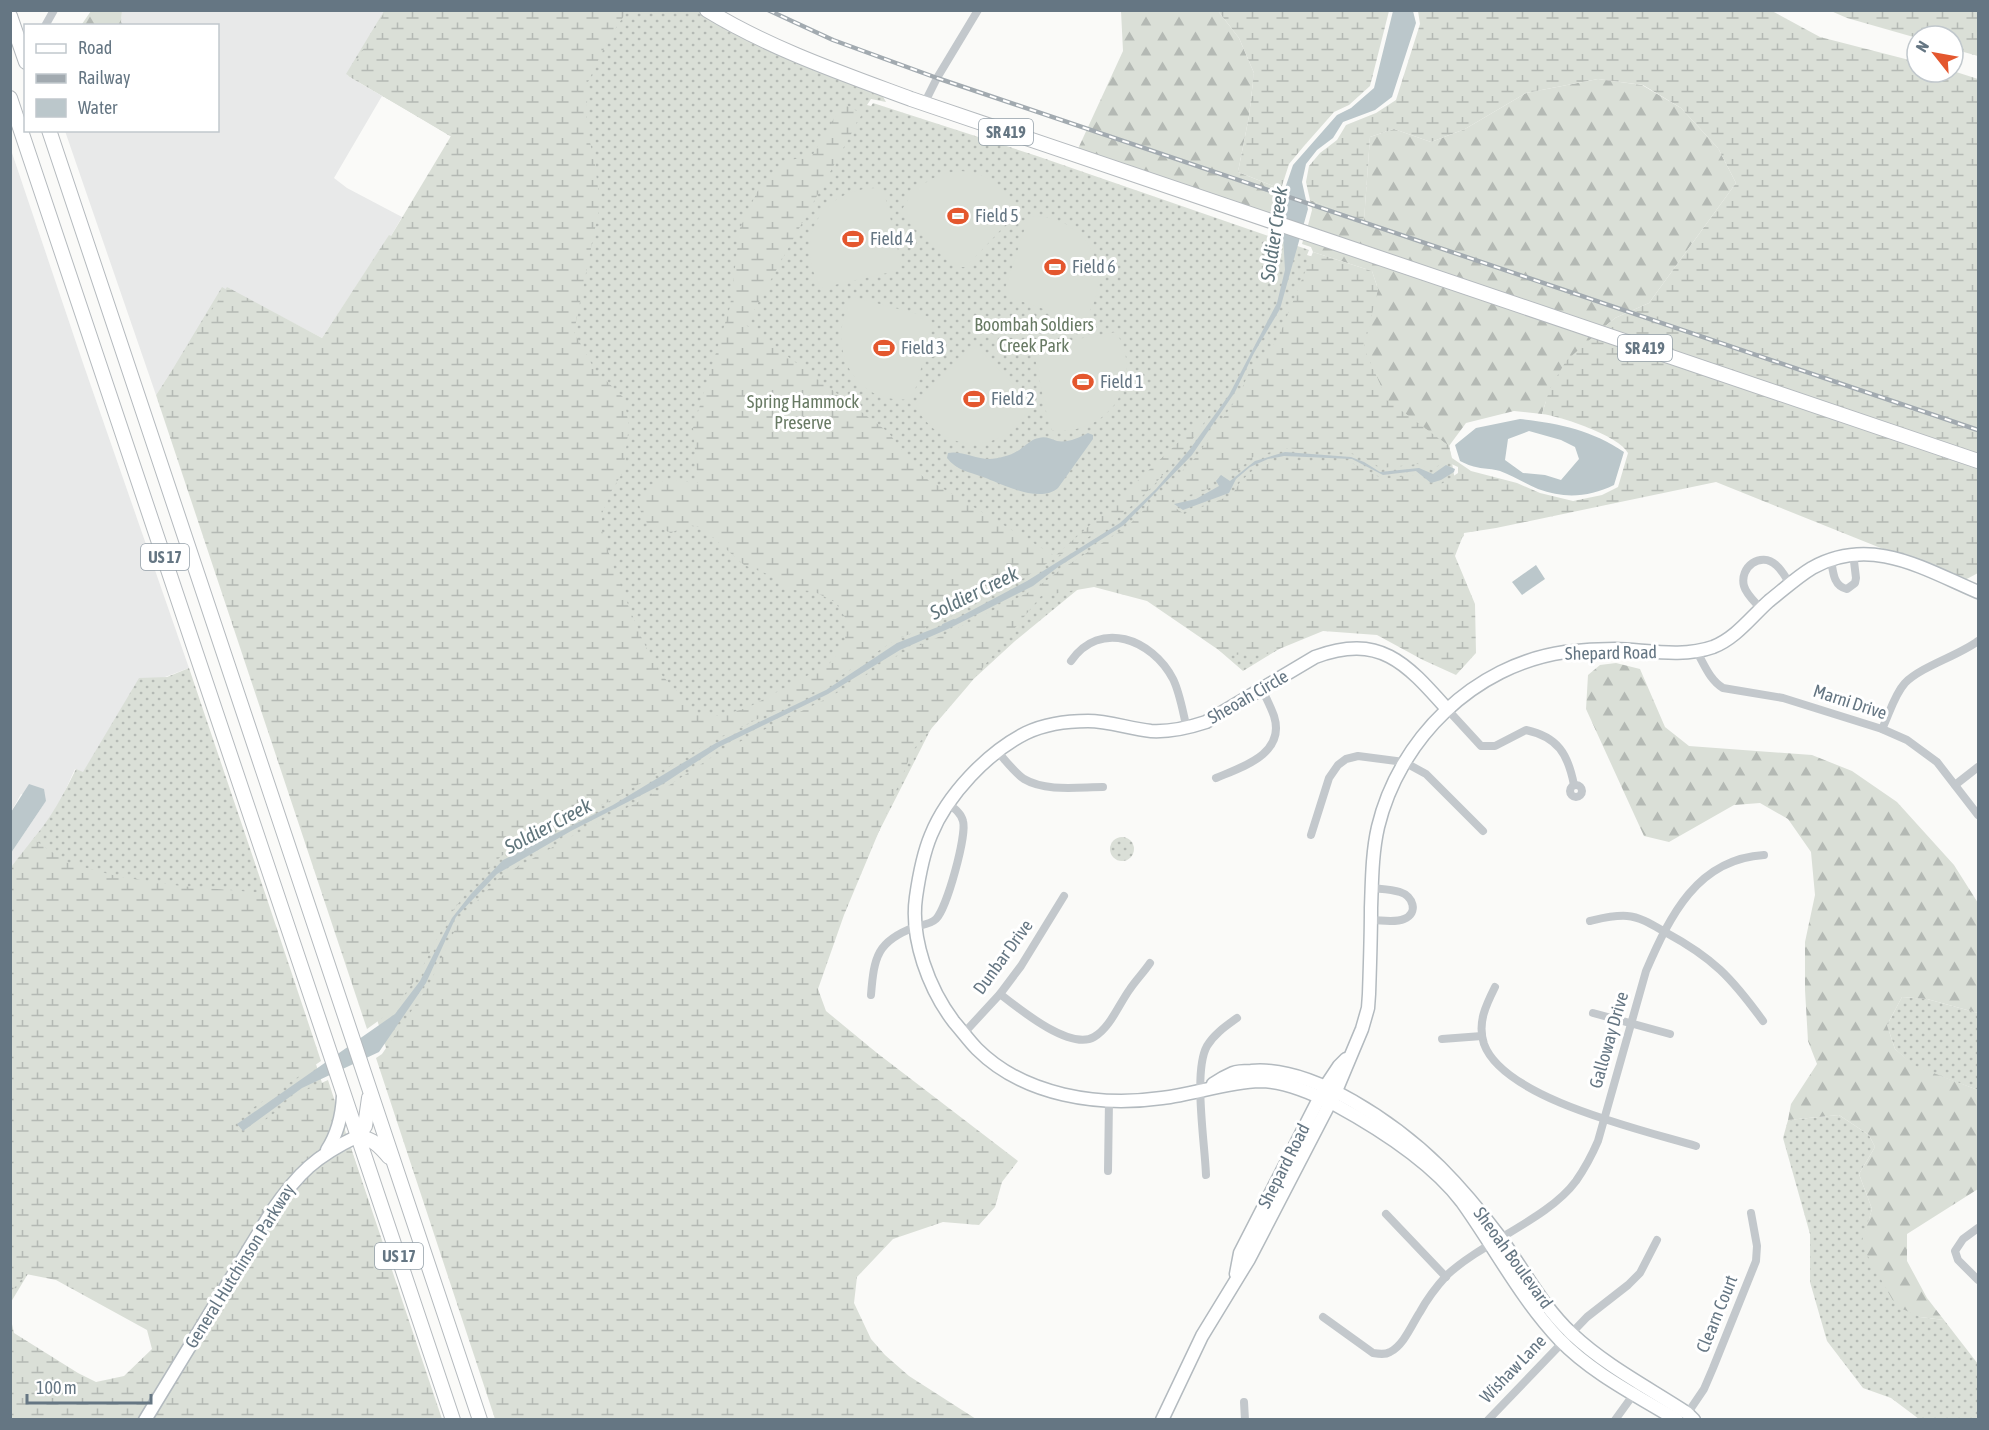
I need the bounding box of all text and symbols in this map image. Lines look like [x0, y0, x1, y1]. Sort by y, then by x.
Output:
legend [24, 24, 219, 132]
north arrow [1905, 24, 1965, 84]
text: Road [78, 37, 112, 58]
text: N [1912, 38, 1932, 55]
text: Railway [78, 67, 130, 88]
text: Water [78, 97, 118, 118]
road number: SR 419 [979, 119, 1033, 145]
water label: Soldier Creek [1255, 185, 1292, 284]
sports icon: Field 5 [946, 204, 970, 228]
place label: Field 5 [975, 205, 1019, 226]
sports icon: Field 4 [841, 227, 865, 251]
place label: Field 4 [870, 228, 914, 249]
sports icon: Field 6 [1043, 255, 1067, 279]
place label: Field 6 [1072, 256, 1116, 277]
park label: Boombah Soldiers Creek Park [974, 314, 1094, 356]
road number: SR 419 [1618, 335, 1672, 361]
sports icon: Field 3 [872, 336, 896, 360]
place label: Field 3 [901, 337, 945, 358]
sports icon: Field 1 [1071, 370, 1095, 394]
place label: Field 1 [1100, 371, 1144, 392]
sports icon: Field 2 [962, 387, 986, 411]
place label: Field 2 [991, 388, 1035, 409]
park label: Spring Hammock Preserve [747, 391, 859, 433]
road number: US 17 [141, 544, 189, 570]
water label: Soldier Creek [925, 561, 1022, 624]
street label: Shepard Road [1565, 641, 1657, 664]
street label: Sheoah Circle [1204, 665, 1292, 728]
street label: Marni Drive [1811, 680, 1890, 723]
water label: Soldier Creek [499, 793, 595, 859]
street label: Dunbar Drive [968, 915, 1037, 998]
street label: Galloway Drive [1585, 989, 1632, 1090]
street label: Shepard Road [1253, 1120, 1314, 1212]
street label: General Hutchinson Parkway [180, 1180, 299, 1352]
street label: Sheoah Boulevard [1470, 1203, 1557, 1312]
road number: US 17 [375, 1243, 423, 1269]
street label: Clearn Court [1692, 1272, 1742, 1355]
street label: Wishaw Lane [1475, 1330, 1550, 1407]
scale bar [27, 1367, 152, 1405]
text: 100 m [36, 1377, 77, 1398]

